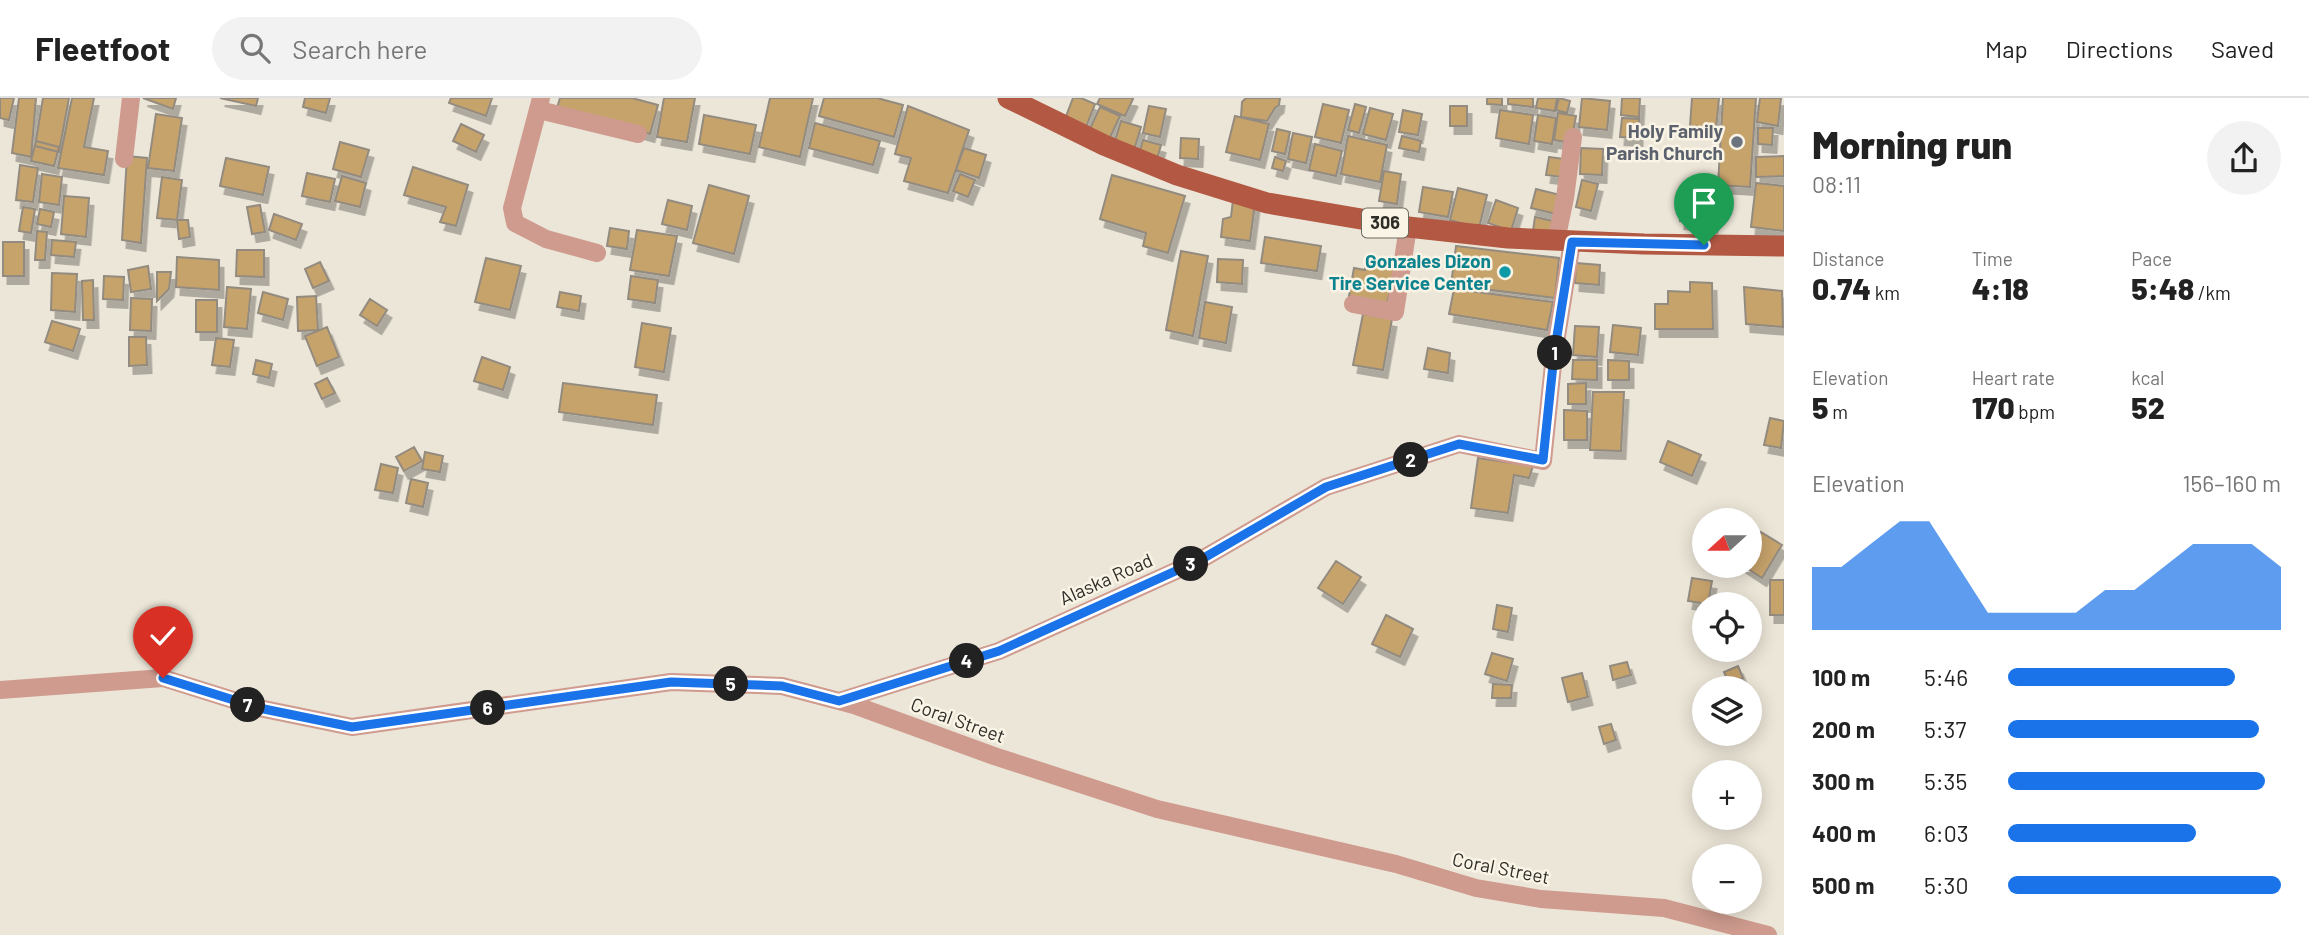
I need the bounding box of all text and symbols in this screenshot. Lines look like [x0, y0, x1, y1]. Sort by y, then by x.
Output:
search box [212, 17, 702, 80]
text: Fleetfoot [35, 28, 170, 68]
icon: search [236, 29, 274, 67]
text: Search here [292, 33, 427, 64]
text: Map [1985, 34, 2028, 63]
text: Directions [2066, 34, 2173, 63]
text: Saved [2211, 34, 2274, 63]
place label: Holy Family Parish Church [1606, 119, 1723, 164]
text: Morning run [1812, 121, 2012, 167]
button: share [2207, 121, 2281, 195]
marker: Holy Family Parish Church [1729, 134, 1745, 150]
text: 08:11 [1812, 170, 1861, 198]
pin [1674, 173, 1734, 245]
icon: arrive [1685, 184, 1723, 222]
road number: 306 [1362, 208, 1408, 238]
text: Distance [1812, 247, 1884, 270]
text: Time [1972, 247, 2013, 270]
text: Pace [2131, 247, 2172, 270]
place label: Gonzales Dizon Tire Service Center [1329, 249, 1492, 294]
marker: Gonzales Dizon Tire Service Center [1497, 264, 1513, 280]
text: 0.74 [1812, 270, 1871, 306]
text: 4:18 [1972, 270, 2029, 306]
text: 5:48 [2131, 270, 2194, 306]
text: km [1871, 281, 1900, 304]
text: /km [2194, 281, 2231, 304]
pin: 1 [1538, 336, 1572, 370]
text: 1 [1551, 341, 1558, 364]
text: Elevation [1812, 366, 1889, 389]
text: Heart rate [1972, 366, 2055, 389]
text: kcal [2131, 366, 2164, 389]
text: 5 [1812, 389, 1828, 425]
text: 170 [1972, 389, 2015, 425]
text: 52 [2131, 389, 2165, 425]
text: m [1828, 400, 1848, 423]
text: bpm [2015, 400, 2055, 423]
pin: 2 [1394, 442, 1428, 478]
text: 2 [1405, 448, 1416, 471]
text: Elevation [1812, 469, 1905, 497]
text: 156–160 m [2182, 469, 2281, 497]
north arrow [1692, 508, 1762, 578]
map controls [1692, 508, 1762, 914]
pin: 3 [1174, 546, 1208, 582]
street label: Alaska Road [1056, 548, 1156, 609]
text: 3 [1185, 552, 1196, 575]
button: locate [1692, 592, 1762, 662]
pin [133, 606, 193, 678]
icon: check [144, 617, 182, 655]
pin: 4 [950, 644, 984, 678]
text: 4 [961, 649, 972, 672]
text: 100 m [1812, 663, 1870, 691]
text: 5:46 [1924, 663, 1968, 691]
pin: 5 [714, 666, 748, 702]
text: 5 [725, 672, 736, 695]
button: layers [1692, 676, 1762, 746]
pin: 7 [230, 688, 266, 722]
pin: 6 [470, 690, 505, 726]
street label: Coral Street [908, 692, 1008, 747]
text: 7 [243, 693, 252, 716]
text: 6 [482, 696, 493, 719]
text: 200 m [1812, 715, 1875, 743]
text: 5:37 [1924, 715, 1966, 743]
button: + [1692, 760, 1762, 830]
text: 300 m [1812, 767, 1874, 795]
text: 5:35 [1924, 767, 1967, 795]
text: 400 m [1812, 819, 1876, 847]
text: 6:03 [1924, 819, 1968, 847]
button: − [1692, 844, 1762, 914]
street label: Coral Street [1451, 847, 1552, 888]
text: 500 m [1812, 871, 1874, 899]
text: 5:30 [1924, 871, 1968, 899]

